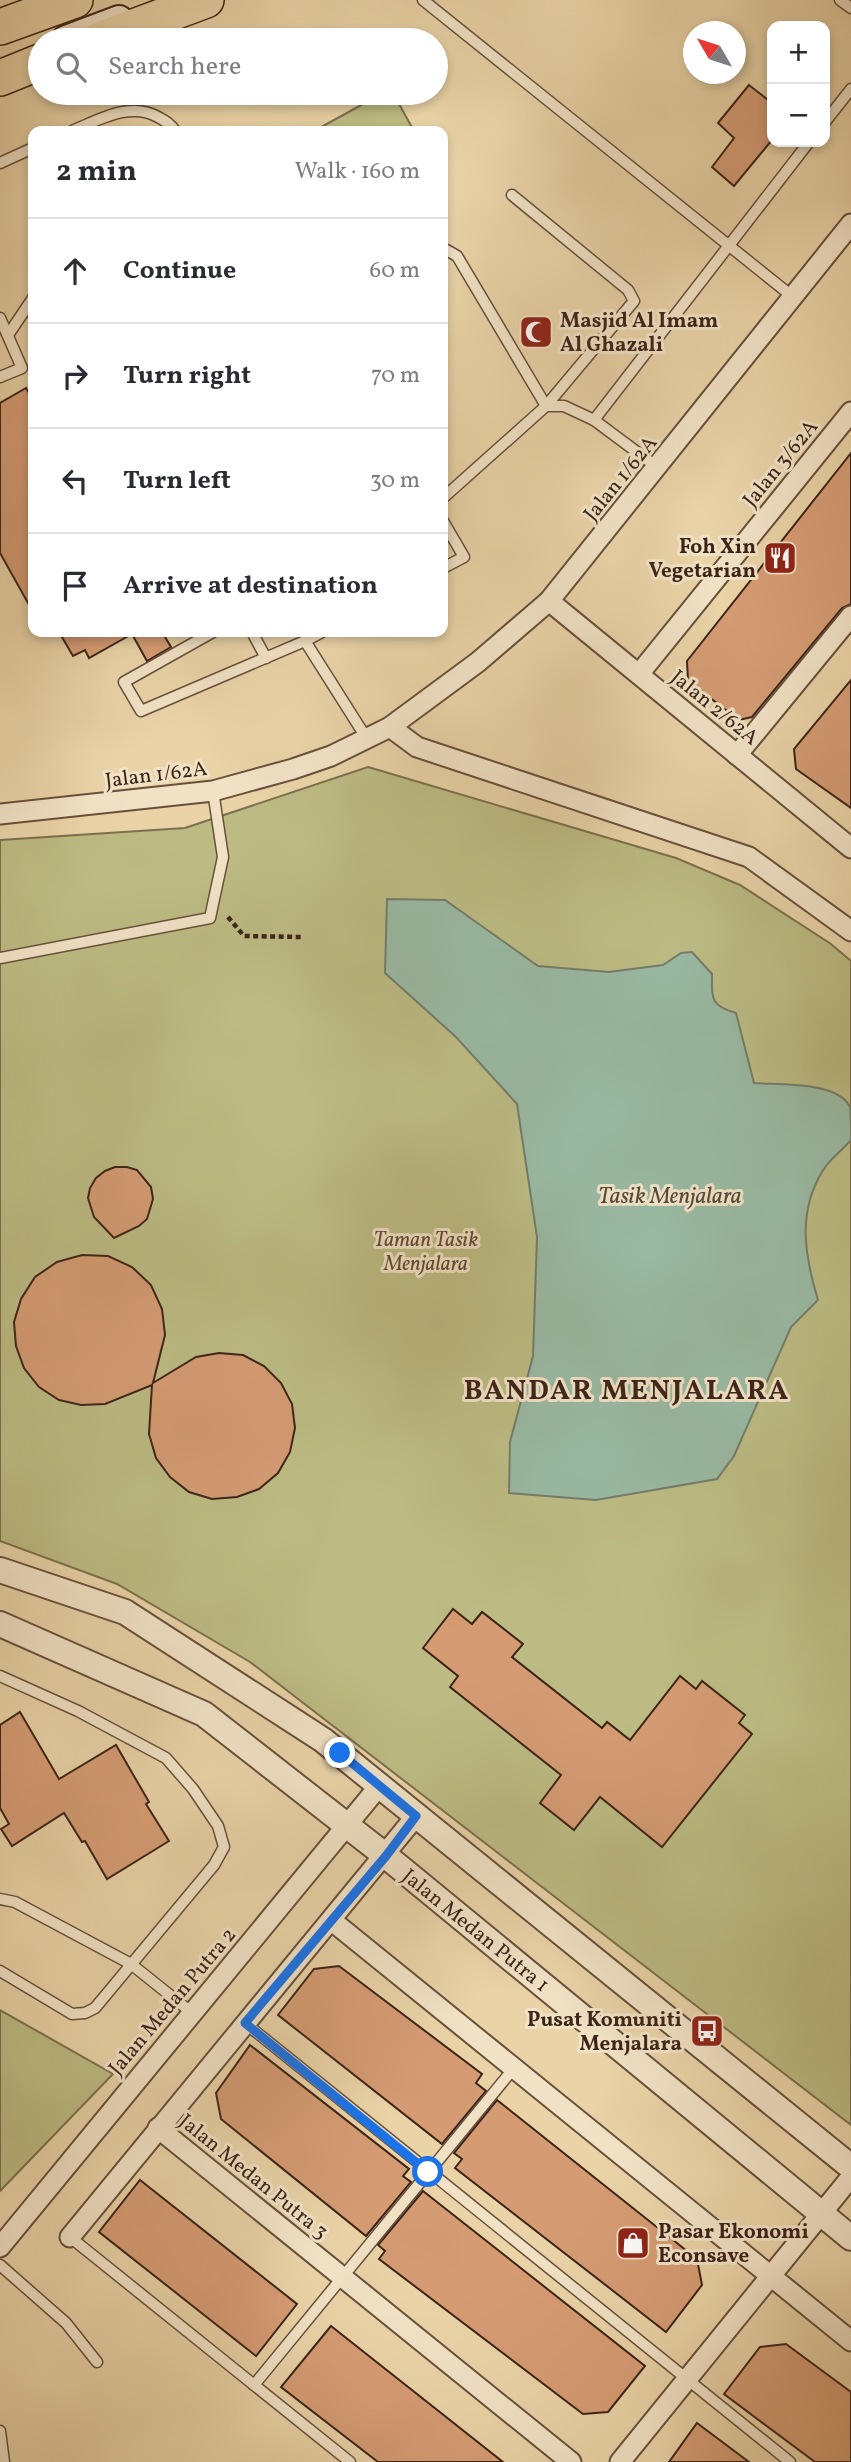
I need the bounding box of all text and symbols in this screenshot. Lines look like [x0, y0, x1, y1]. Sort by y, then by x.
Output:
north arrow [683, 21, 746, 84]
map controls [767, 21, 830, 147]
button: + [767, 21, 830, 84]
search box [28, 28, 448, 105]
icon: search [52, 48, 90, 86]
text: Search here [108, 49, 241, 85]
button: − [767, 84, 830, 147]
text: 2 min [56, 151, 137, 193]
text: Walk · 160 m [295, 156, 420, 188]
icon: ahead [56, 252, 94, 290]
text: Continue [123, 253, 236, 289]
text: 60 m [370, 255, 420, 287]
place label: Masjid Al Imam Al Ghazali [560, 307, 718, 360]
mosque icon: Masjid Al Imam Al Ghazali [517, 313, 555, 351]
icon: right [56, 357, 94, 395]
text: Turn right [123, 358, 251, 394]
text: 70 m [371, 360, 420, 392]
street label: Jalan 3/62A [737, 414, 826, 514]
street label: Jalan 1/62A [578, 430, 665, 528]
icon: left [56, 462, 94, 500]
text: Turn left [123, 463, 231, 499]
text: 30 m [370, 465, 420, 497]
place label: Foh Xin Vegetarian [648, 533, 756, 586]
restaurant icon: Foh Xin Vegetarian [761, 539, 799, 577]
icon: arrive [56, 567, 94, 605]
text: Arrive at destination [123, 568, 378, 604]
street label: Jalan 2/62A [664, 664, 764, 753]
street label: Jalan 1/62A [103, 755, 209, 796]
water label: Tasik Menjalara [598, 1181, 742, 1213]
park label: Taman Tasik Menjalara [374, 1226, 479, 1279]
district label: BANDAR MENJALARA [464, 1372, 790, 1411]
route end [324, 1737, 355, 1768]
street label: Jalan Medan Putra 1 [395, 1863, 555, 2000]
street label: Jalan Medan Putra 2 [103, 1922, 244, 2082]
place label: Pusat Komuniti Menjalara [527, 2006, 682, 2059]
bus stop icon: Pusat Komuniti Menjalara [688, 2012, 726, 2050]
street label: Jalan Medan Putra 3 [172, 2108, 334, 2247]
route start [412, 2156, 443, 2187]
place label: Pasar Ekonomi Econsave [658, 2218, 809, 2271]
shop icon: Pasar Ekonomi Econsave [614, 2224, 652, 2262]

